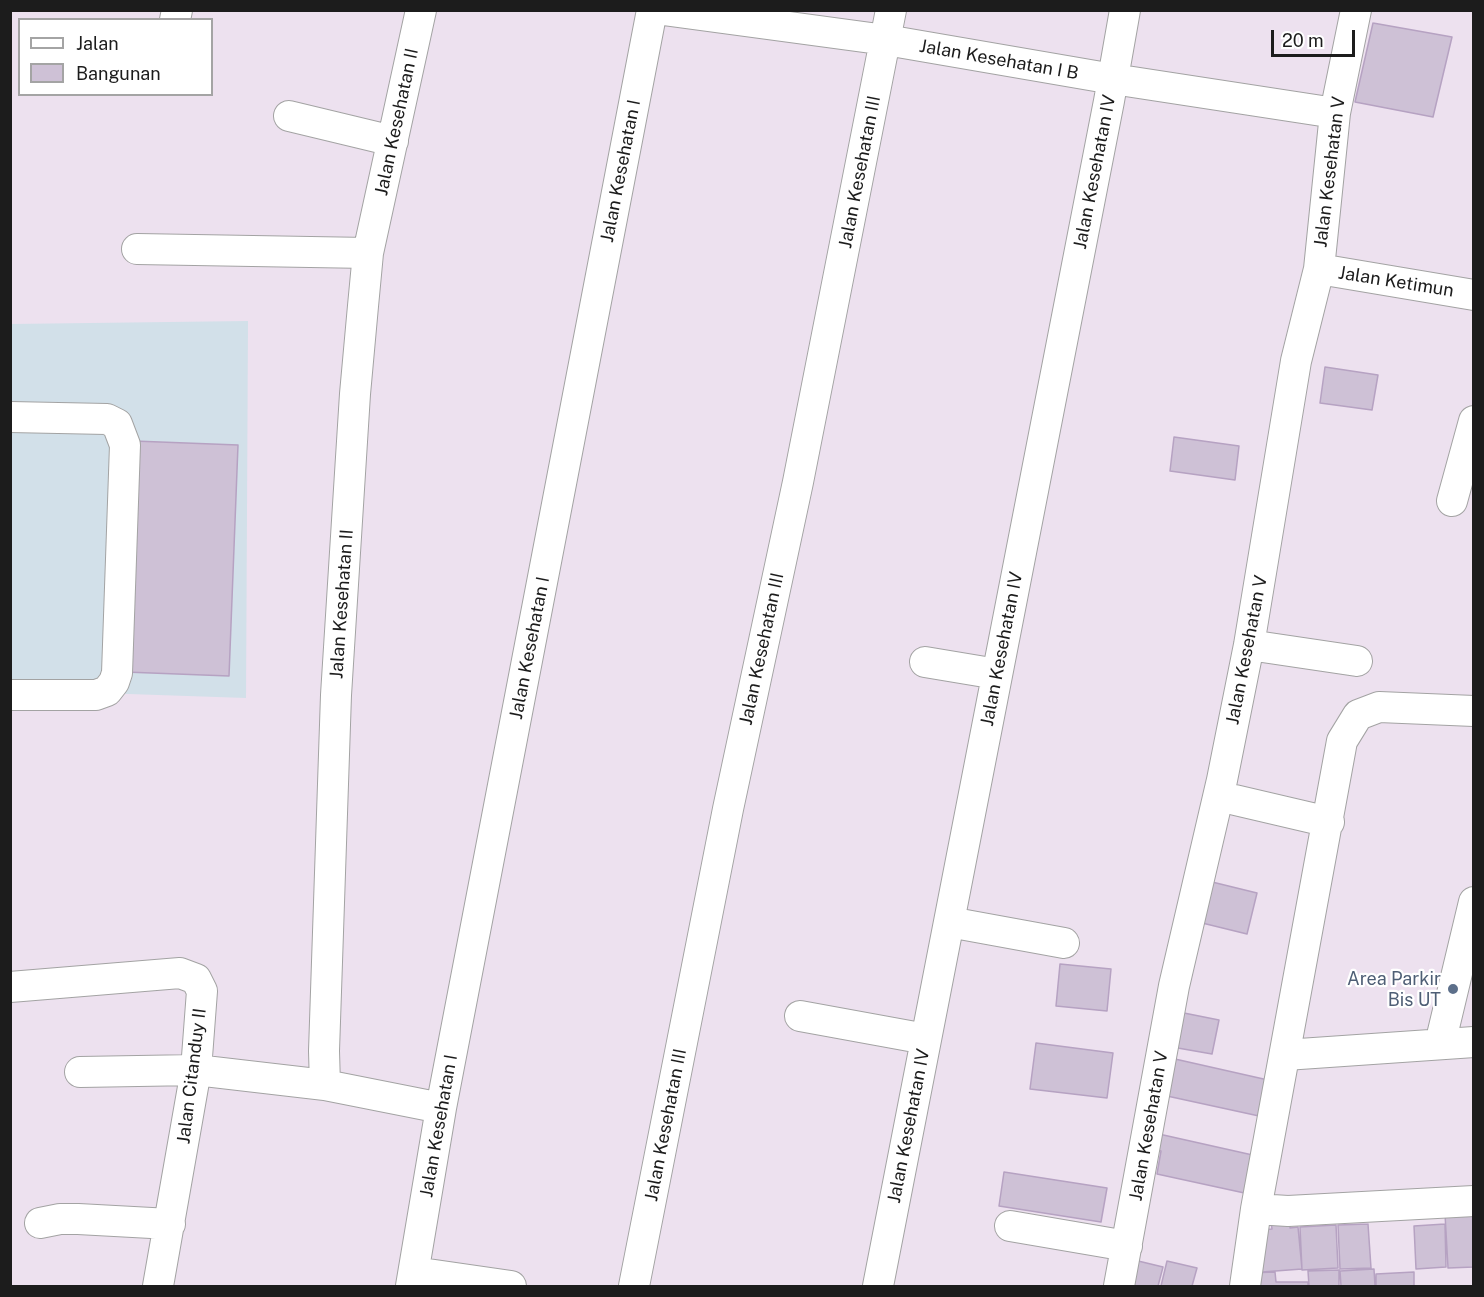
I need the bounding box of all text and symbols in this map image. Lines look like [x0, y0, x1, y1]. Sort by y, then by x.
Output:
legend [18, 18, 213, 96]
scale bar [1274, 18, 1358, 56]
text: 20 m [1282, 30, 1324, 51]
text: Jalan [76, 33, 119, 54]
street label: Jalan Kesehatan I B [918, 35, 1080, 85]
street label: Jalan Kesehatan II [371, 46, 423, 198]
text: Bangunan [76, 63, 161, 84]
street label: Jalan Kesehatan IV [1069, 93, 1121, 251]
street label: Jalan Kesehatan III [835, 94, 885, 250]
street label: Jalan Kesehatan V [1310, 95, 1350, 249]
street label: Jalan Kesehatan I [597, 98, 645, 244]
street label: Jalan Ketimun [1337, 262, 1455, 302]
street label: Jalan Kesehatan II [326, 528, 358, 680]
street label: Jalan Kesehatan IV [976, 570, 1028, 728]
street label: Jalan Kesehatan III [735, 571, 789, 727]
street label: Jalan Kesehatan V [1222, 573, 1272, 727]
street label: Jalan Kesehatan I [506, 575, 554, 721]
place label: Area Parkir Bis UT [1347, 968, 1441, 1010]
marker: Area Parkir Bis UT [1446, 982, 1460, 996]
street label: Jalan Citanduy II [173, 1007, 211, 1145]
street label: Jalan Kesehatan III [641, 1047, 691, 1203]
street label: Jalan Kesehatan IV [883, 1047, 935, 1205]
street label: Jalan Kesehatan V [1125, 1049, 1173, 1203]
street label: Jalan Kesehatan I [416, 1053, 462, 1199]

